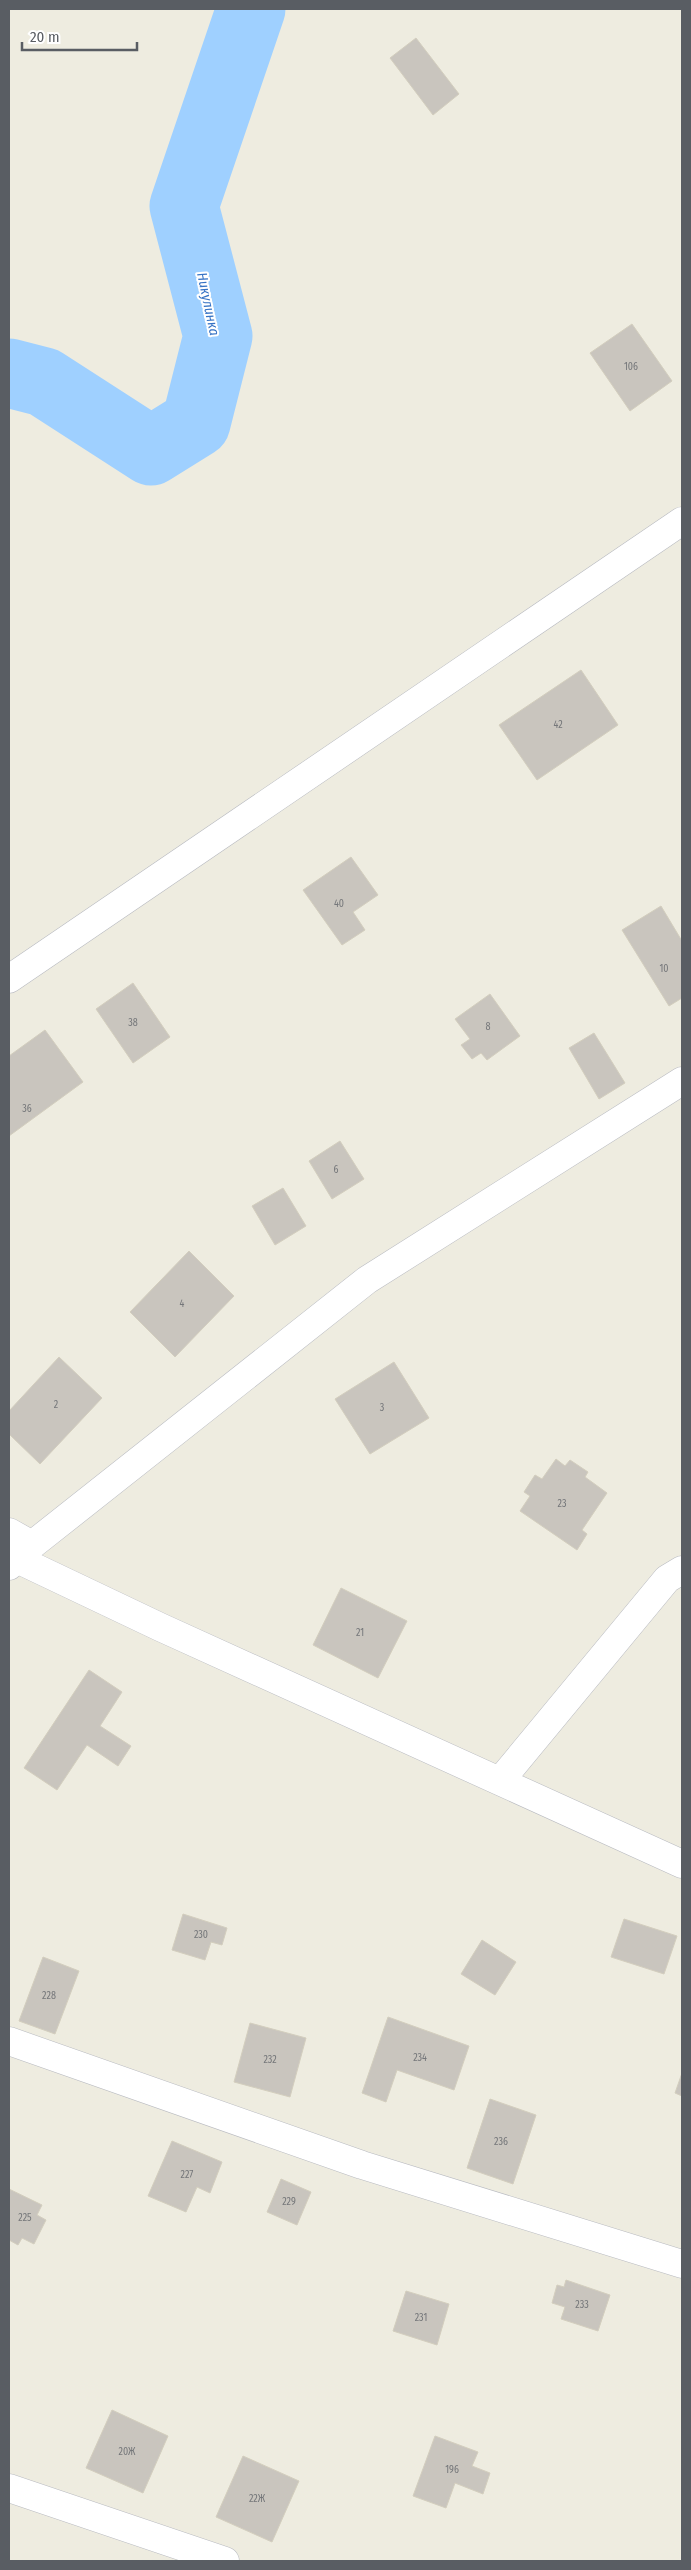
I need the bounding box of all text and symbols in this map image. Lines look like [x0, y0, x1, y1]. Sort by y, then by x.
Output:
scale bar [22, 20, 138, 52]
text: 20 m [30, 28, 60, 46]
water label: Никулинка [193, 271, 223, 337]
house number: 106 [624, 361, 638, 373]
house number: 42 [553, 719, 563, 731]
house number: 40 [334, 898, 344, 910]
house number: 10 [659, 963, 669, 975]
house number: 38 [128, 1017, 138, 1029]
house number: 8 [486, 1021, 491, 1033]
house number: 36 [22, 1103, 32, 1115]
house number: 6 [334, 1164, 339, 1176]
house number: 4 [180, 1298, 185, 1310]
house number: 2 [54, 1399, 59, 1411]
house number: 3 [380, 1402, 385, 1414]
house number: 23 [558, 1498, 567, 1510]
house number: 21 [356, 1627, 364, 1639]
house number: 230 [194, 1929, 208, 1941]
house number: 228 [42, 1990, 56, 2002]
house number: 234 [413, 2052, 427, 2064]
house number: 232 [263, 2054, 277, 2066]
house number: 236 [494, 2136, 508, 2148]
house number: 227 [181, 2169, 193, 2181]
house number: 229 [282, 2196, 296, 2208]
house number: 225 [18, 2212, 32, 2224]
house number: 233 [575, 2299, 589, 2311]
house number: 231 [415, 2312, 427, 2324]
house number: 20Ж [119, 2446, 136, 2458]
house number: 196 [445, 2464, 459, 2476]
house number: 22Ж [249, 2493, 266, 2505]

